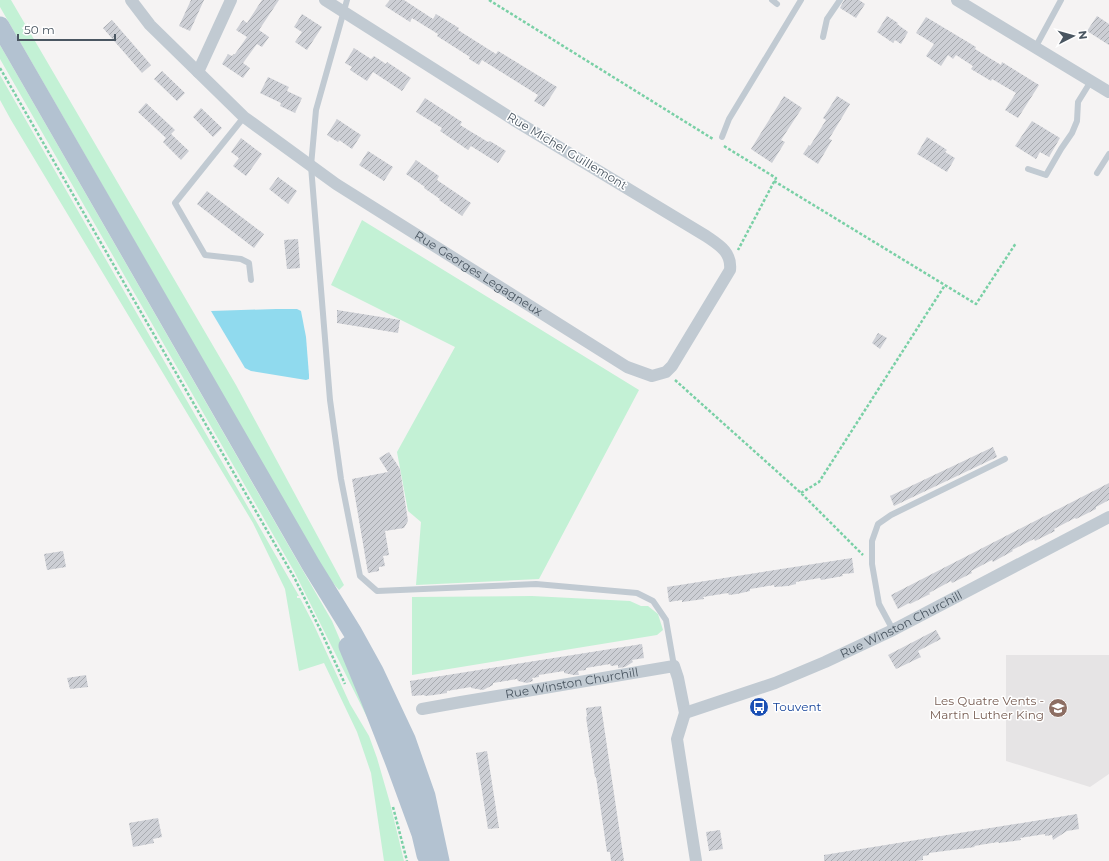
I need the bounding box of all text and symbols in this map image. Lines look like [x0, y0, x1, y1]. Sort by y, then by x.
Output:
scale bar [18, 16, 115, 42]
north arrow [1053, 16, 1093, 56]
text: 50 m [24, 22, 55, 37]
text: N [1076, 30, 1090, 40]
street label: Rue Michel Guillemont [504, 109, 630, 193]
street label: Rue Georges Legagneux [412, 227, 546, 319]
street label: Rue Winston Churchill [837, 587, 965, 661]
street label: Rue Winston Churchill [504, 664, 639, 701]
place label: Les Quatre Vents - Martin Luther King [930, 693, 1044, 722]
bus stop icon: Touvent [748, 696, 770, 718]
school or university icon: Les Quatre Vents - Martin Luther King [1047, 697, 1069, 719]
place label: Touvent [773, 699, 822, 714]

